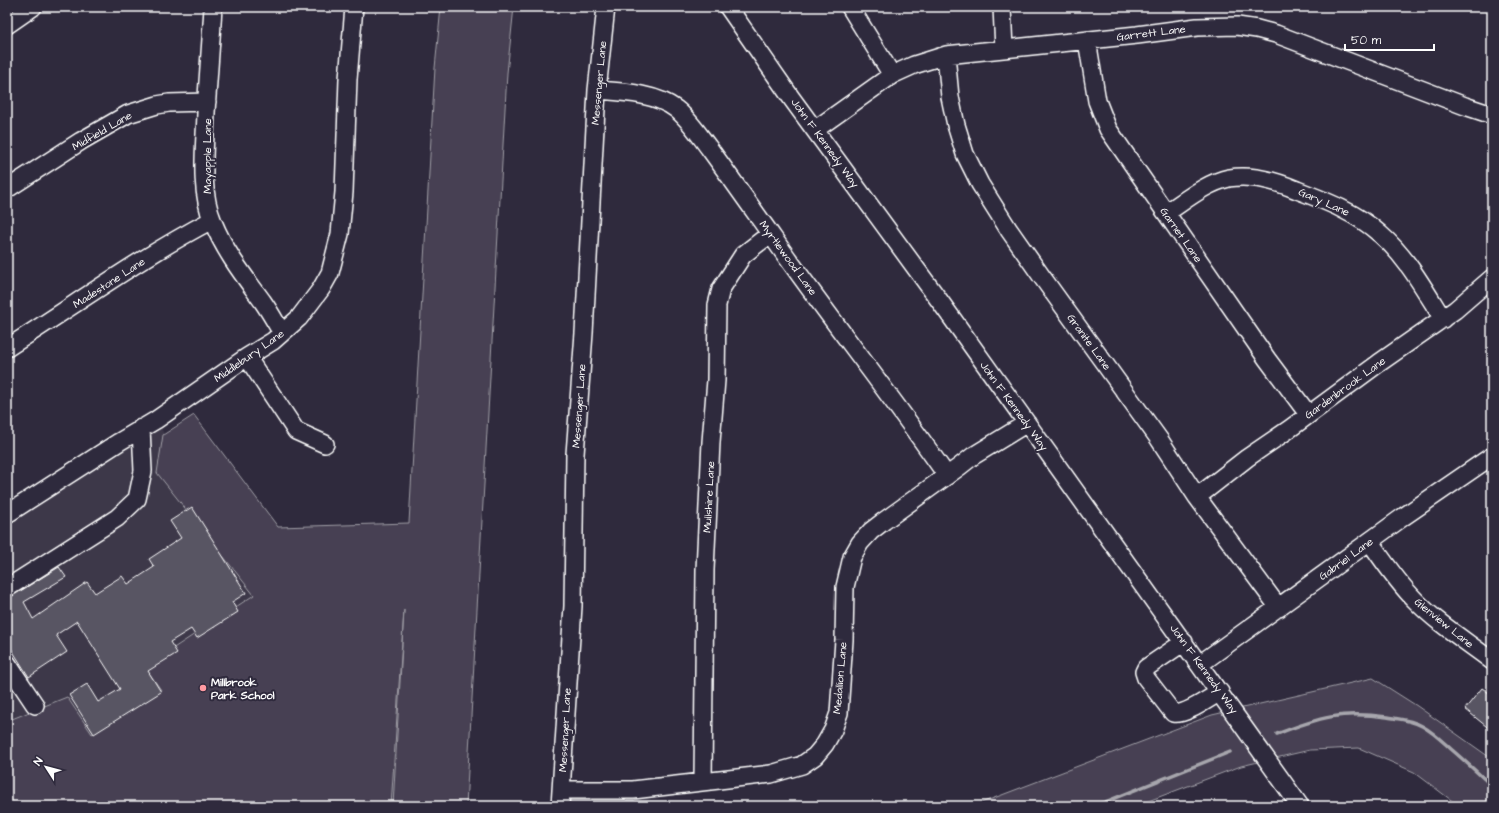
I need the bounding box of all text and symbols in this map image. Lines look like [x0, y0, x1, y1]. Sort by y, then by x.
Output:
street label: Garrett Lane [1116, 21, 1186, 45]
scale bar [1345, 26, 1434, 52]
text: 50 m [1351, 32, 1382, 49]
street label: Messenger Lane [588, 40, 611, 126]
street label: John F Kennedy Way [787, 95, 863, 191]
street label: Midfield Lane [69, 108, 135, 154]
street label: Mayapple Lane [200, 118, 216, 194]
street label: Gary Lane [1296, 184, 1352, 221]
street label: Garnet Lane [1156, 204, 1206, 266]
street label: Myrtlewood Lane [755, 217, 820, 299]
street label: Madestone Lane [70, 254, 148, 312]
street label: Granite Lane [1064, 311, 1114, 373]
street label: Middlebury Lane [211, 326, 288, 387]
street label: Gardenbrook Lane [1301, 353, 1389, 423]
street label: John F Kennedy Way [976, 358, 1052, 454]
street label: Messenger Lane [569, 363, 590, 449]
street label: Mullshire Lane [700, 461, 718, 533]
street label: Gabriel Lane [1316, 534, 1376, 584]
street label: Glenview Lane [1411, 594, 1477, 652]
street label: John F Kennedy Way [1166, 621, 1242, 717]
street label: Medallion Lane [829, 641, 851, 715]
place label: Millbrook Park School [211, 675, 275, 703]
marker: Millbrook Park School [198, 683, 208, 693]
street label: Messenger Lane [555, 687, 576, 773]
north arrow [26, 747, 66, 787]
text: N [30, 754, 46, 769]

